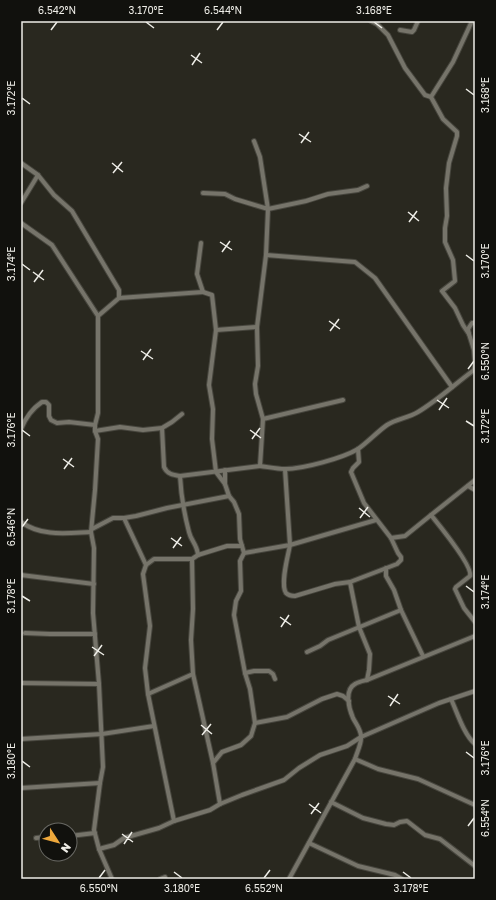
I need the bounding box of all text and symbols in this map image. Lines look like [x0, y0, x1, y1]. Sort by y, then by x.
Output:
text: 6.542°N [38, 4, 76, 16]
text: 3.170°E [128, 4, 164, 16]
text: 6.544°N [204, 4, 242, 16]
text: 3.168°E [356, 4, 392, 16]
text: 3.168°E [479, 77, 491, 113]
text: 3.172°E [5, 81, 17, 115]
text: 3.170°E [479, 243, 491, 279]
text: 3.174°E [5, 247, 17, 281]
text: 6.550°N [479, 342, 491, 380]
text: 3.172°E [479, 409, 491, 443]
text: 3.176°E [5, 412, 17, 448]
text: 6.546°N [5, 508, 17, 546]
text: 3.174°E [479, 575, 491, 609]
text: 3.178°E [5, 578, 17, 614]
text: 3.176°E [479, 740, 491, 776]
text: 3.180°E [5, 743, 17, 779]
text: 6.554°N [479, 799, 491, 837]
north arrow [38, 822, 78, 862]
text: N [59, 841, 74, 855]
text: 6.550°N [80, 882, 118, 894]
text: 3.180°E [164, 882, 200, 894]
text: 6.552°N [245, 882, 283, 894]
text: 3.178°E [393, 882, 429, 894]

